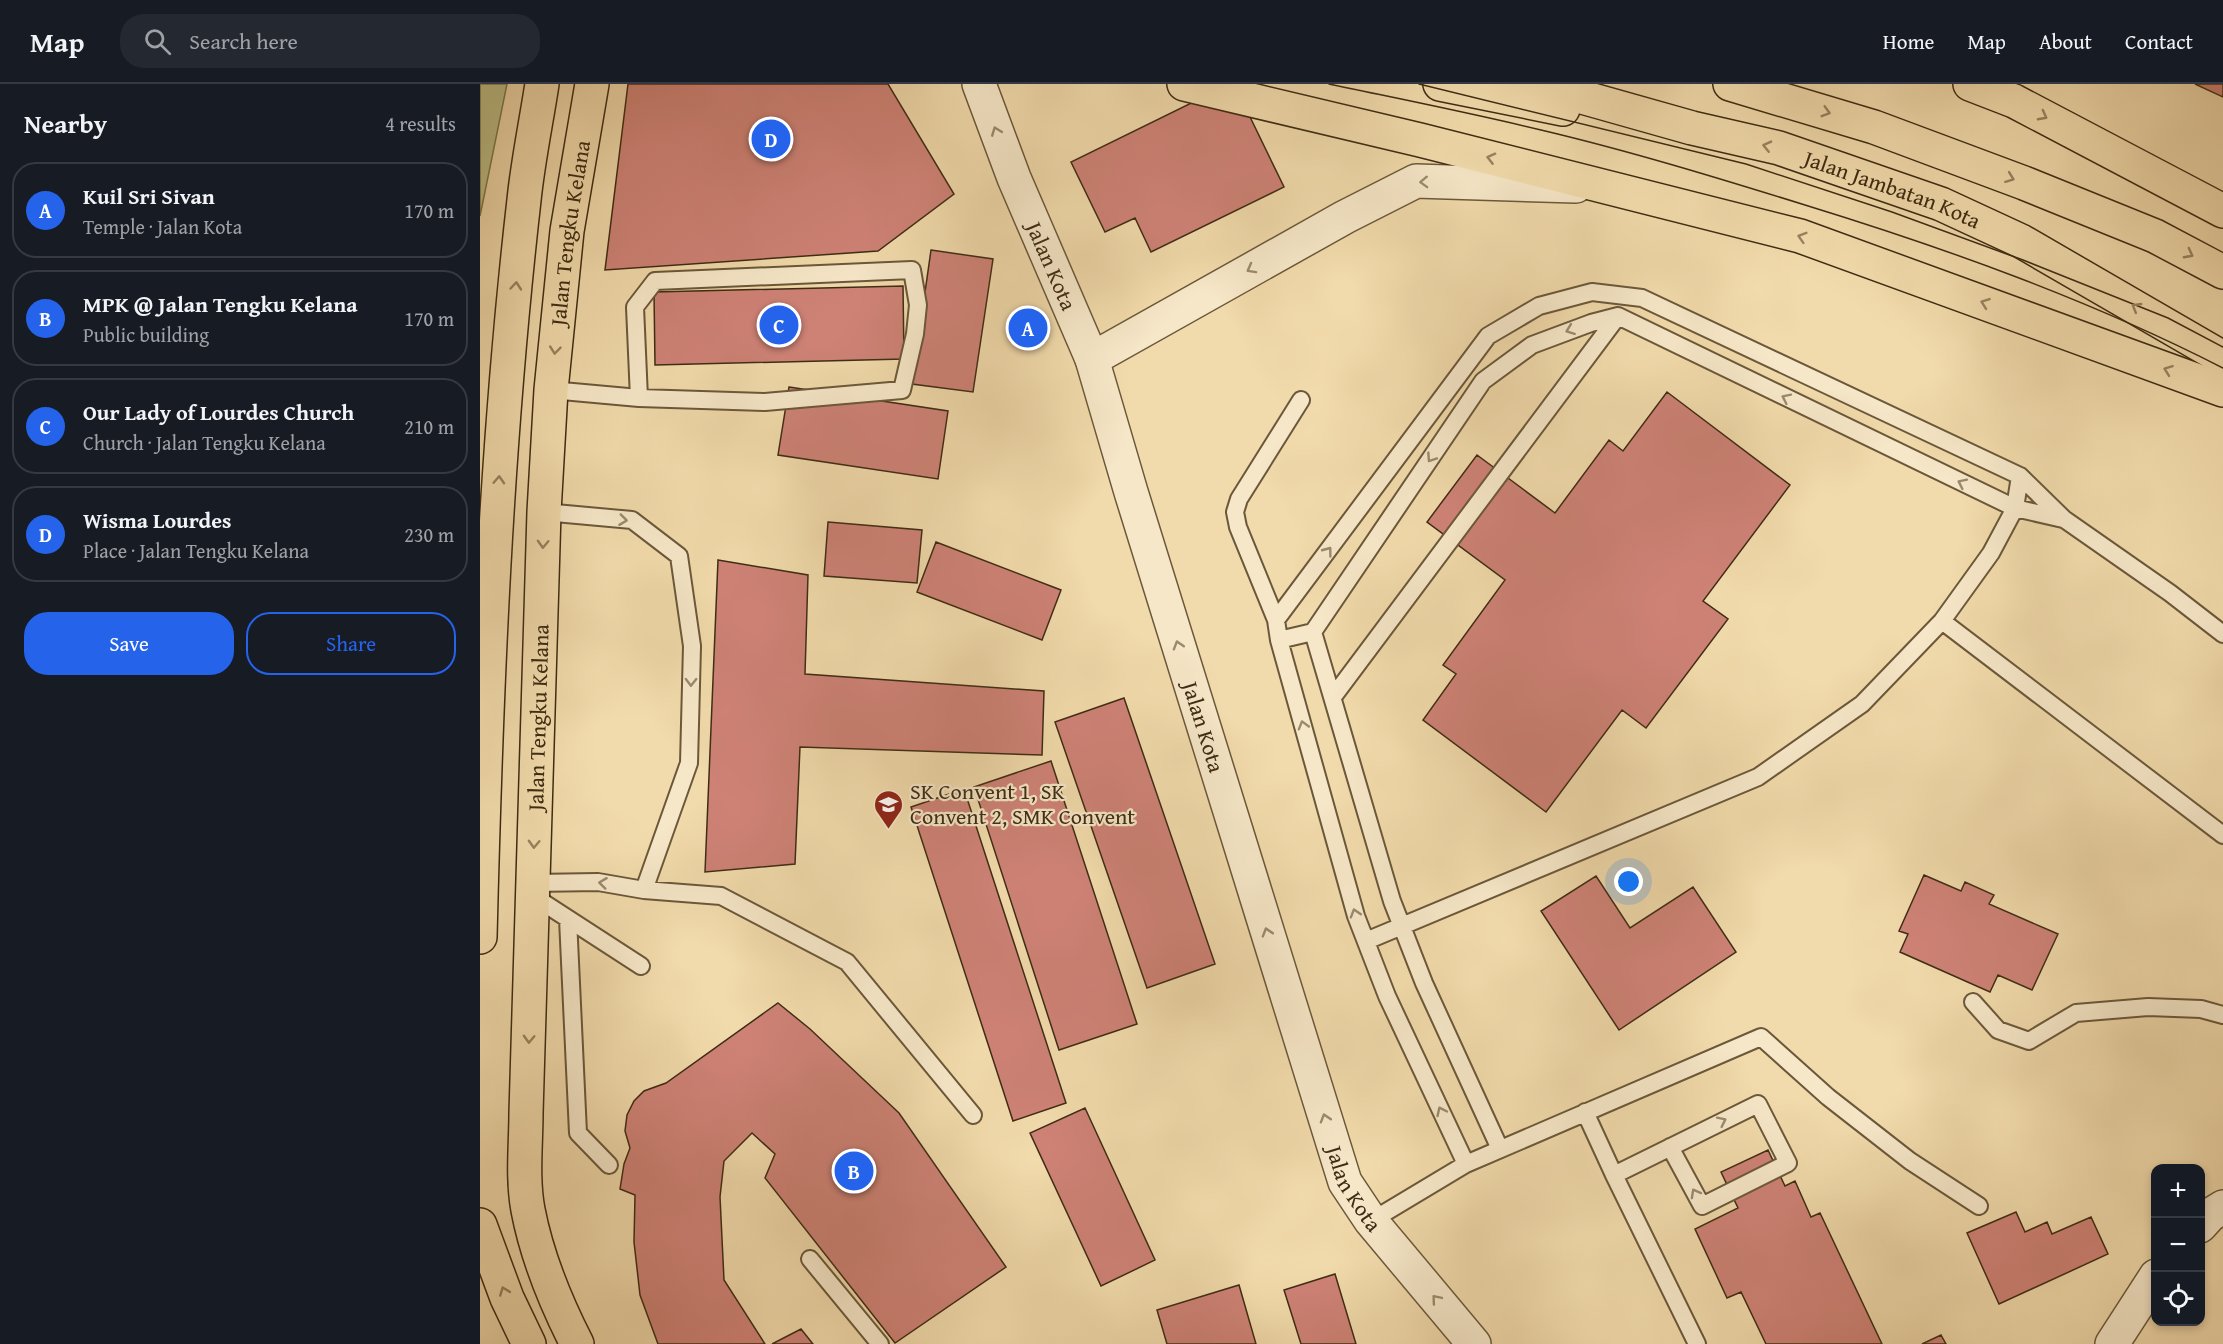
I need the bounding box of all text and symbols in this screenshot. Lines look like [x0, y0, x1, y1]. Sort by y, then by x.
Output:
search box [120, 14, 540, 68]
text: Map [30, 21, 84, 62]
icon: search [141, 25, 174, 58]
text: Search here [189, 25, 298, 57]
text: Home [1883, 26, 1934, 57]
text: Map [1967, 26, 2006, 57]
text: About [2039, 26, 2092, 57]
text: Contact [2125, 26, 2193, 57]
text: Nearby [24, 104, 107, 143]
one-way arrow [1820, 105, 1831, 117]
text: 4 results [385, 109, 456, 138]
one-way arrow [2036, 109, 2047, 120]
pin: D [752, 116, 790, 162]
one-way arrow [991, 126, 1004, 137]
street label: Jalan Tengku Kelana [541, 137, 598, 330]
one-way arrow [1762, 140, 1772, 153]
street label: Jalan Jambatan Kota [1797, 141, 1987, 237]
one-way arrow [1486, 152, 1496, 165]
one-way arrow [2004, 171, 2015, 183]
one-way arrow [1419, 176, 1428, 189]
text: Kuil Sri Sivan [83, 180, 215, 212]
text: A [39, 196, 52, 225]
text: 170 m [404, 196, 454, 225]
text: Temple · Jalan Kota [83, 212, 242, 241]
street label: Jalan Kota [1017, 214, 1085, 316]
one-way arrow [1797, 232, 1808, 244]
one-way arrow [2183, 247, 2194, 258]
one-way arrow [1246, 262, 1257, 274]
one-way arrow [509, 281, 522, 290]
text: MPK @ Jalan Tengku Kelana [83, 288, 357, 320]
one-way arrow [1980, 297, 1991, 310]
pin: C [760, 302, 798, 348]
one-way arrow [2132, 303, 2142, 315]
text: B [39, 304, 52, 333]
text: 170 m [404, 304, 454, 333]
pin: A [1008, 306, 1048, 350]
text: Public building [83, 320, 209, 349]
one-way arrow [1565, 323, 1576, 336]
one-way arrow [549, 345, 562, 354]
one-way arrow [2163, 365, 2174, 378]
one-way arrow [1782, 393, 1793, 405]
text: Our Lady of Lourdes Church [83, 396, 354, 428]
text: C [40, 412, 51, 441]
text: 210 m [404, 412, 454, 441]
text: Church · Jalan Tengku Kelana [83, 428, 326, 457]
one-way arrow [1427, 452, 1438, 463]
one-way arrow [493, 475, 506, 484]
one-way arrow [1957, 478, 1968, 490]
text: Wisma Lourdes [83, 504, 232, 536]
one-way arrow [618, 513, 627, 525]
text: D [39, 520, 52, 549]
text: 230 m [404, 520, 454, 549]
text: Place · Jalan Tengku Kelana [83, 536, 309, 565]
one-way arrow [536, 540, 549, 549]
one-way arrow [1321, 546, 1332, 557]
button: Save [24, 612, 234, 675]
button: Share [246, 612, 456, 675]
street label: Jalan Tengku Kelana [519, 623, 557, 814]
one-way arrow [1173, 640, 1185, 651]
street label: Jalan Kota [1174, 675, 1233, 777]
one-way arrow [685, 678, 697, 687]
one-way arrow [1298, 720, 1310, 731]
place label: SK Convent 1, SK Convent 2, SMK Convent [910, 775, 1135, 832]
school or university icon: SK Convent 1, SK Convent 2, SMK Convent [873, 788, 905, 830]
one-way arrow [528, 840, 540, 849]
your location [1614, 867, 1643, 896]
one-way arrow [598, 878, 608, 890]
one-way arrow [1350, 908, 1363, 919]
one-way arrow [1262, 927, 1274, 938]
one-way arrow [522, 1035, 535, 1044]
one-way arrow [1437, 1106, 1449, 1117]
one-way arrow [1320, 1113, 1332, 1124]
one-way arrow [1716, 1117, 1727, 1129]
street label: Jalan Kota [1318, 1139, 1390, 1239]
pin: B [834, 1148, 874, 1194]
map controls [2151, 1164, 2205, 1326]
button: + [2151, 1164, 2205, 1218]
one-way arrow [1691, 1189, 1702, 1199]
button: − [2151, 1218, 2205, 1272]
button: locate [2151, 1272, 2205, 1326]
one-way arrow [499, 1286, 511, 1297]
one-way arrow [1433, 1295, 1444, 1306]

